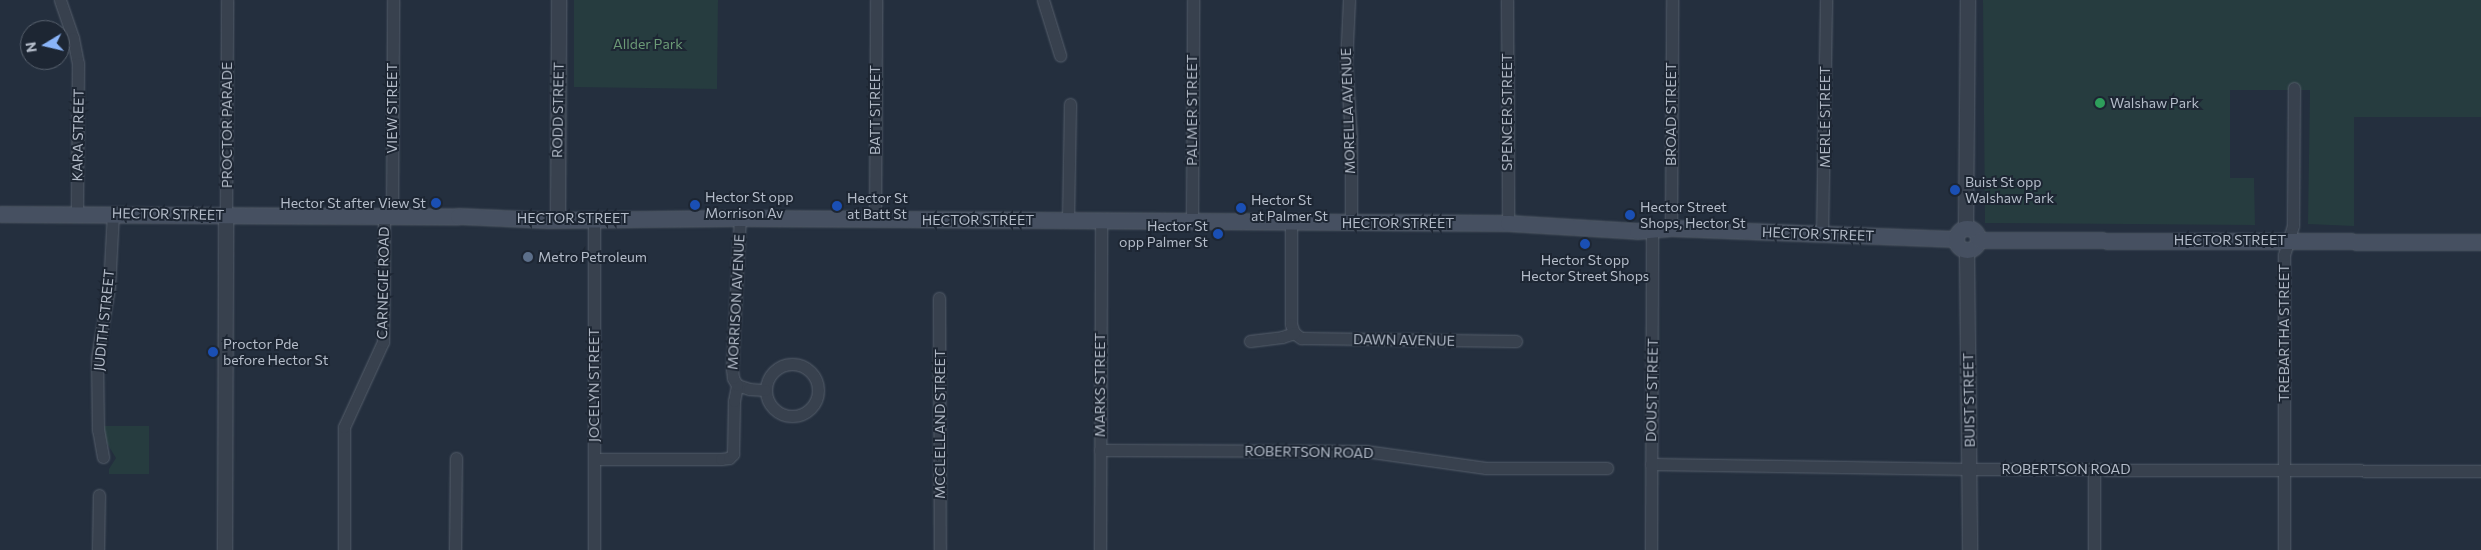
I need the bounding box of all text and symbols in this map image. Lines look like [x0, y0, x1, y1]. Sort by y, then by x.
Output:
north arrow [20, 20, 70, 70]
park label: Allder Park [613, 36, 683, 52]
text: N [21, 41, 40, 54]
street label: MORELLA AVENUE [1337, 48, 1359, 174]
street label: SPENCER STREET [1499, 53, 1515, 171]
street label: PALMER STREET [1184, 54, 1200, 166]
street label: PROCTOR PARADE [219, 62, 235, 188]
street label: RODD STREET [549, 62, 567, 158]
street label: BROAD STREET [1663, 62, 1679, 166]
street label: VIEW STREET [384, 63, 400, 153]
street label: BATT STREET [867, 65, 883, 155]
street label: MERLE STREET [1817, 66, 1833, 168]
street label: KARA STREET [69, 88, 87, 182]
place label: Walshaw Park [2110, 95, 2199, 111]
marker: Walshaw Park [2094, 97, 2106, 109]
place label: Buist St opp Walshaw Park [1965, 174, 2054, 206]
marker: Buist St opp Walshaw Park [1949, 184, 1961, 196]
place label: Hector St opp Morrison Av [705, 189, 793, 222]
place label: Hector St at Batt St [847, 190, 908, 222]
place label: Hector St at Palmer St [1251, 192, 1328, 224]
place label: Hector St after View St [280, 195, 426, 211]
marker: Hector St after View St [430, 197, 442, 209]
marker: Hector St opp Morrison Av [689, 199, 701, 211]
place label: Hector Street Shops, Hector St [1640, 199, 1746, 232]
marker: Hector St at Batt St [831, 200, 843, 212]
marker: Hector St at Palmer St [1235, 202, 1247, 214]
street label: HECTOR STREET [112, 205, 224, 223]
marker: Hector Street Shops, Hector St [1624, 209, 1636, 221]
street label: HECTOR STREET [517, 210, 629, 226]
street label: HECTOR STREET [922, 212, 1034, 228]
street label: HECTOR STREET [1342, 215, 1454, 231]
place label: Hector St opp Palmer St [1119, 218, 1208, 250]
street label: HECTOR STREET [1762, 224, 1874, 244]
street label: CARNEGIE ROAD [374, 226, 392, 340]
marker: Hector St opp Palmer St [1212, 228, 1224, 240]
street label: HECTOR STREET [2174, 232, 2286, 248]
street label: MORRISON AVENUE [724, 234, 748, 370]
marker: Hector St opp Hector Street Shops [1579, 238, 1591, 250]
place label: Metro Petroleum [538, 249, 647, 265]
marker: Metro Petroleum [522, 251, 534, 263]
place label: Hector St opp Hector Street Shops [1521, 252, 1649, 284]
street label: TREBARTHA STREET [2276, 264, 2292, 402]
street label: JUDITH STREET [90, 268, 118, 372]
street label: JOCELYN STREET [586, 328, 602, 442]
street label: DAWN AVENUE [1353, 331, 1455, 349]
street label: MARKS STREET [1092, 333, 1108, 437]
place label: Proctor Pde before Hector St [223, 336, 328, 368]
street label: DOUST STREET [1643, 338, 1661, 442]
marker: Proctor Pde before Hector St [207, 346, 219, 358]
street label: MCCLELLAND STREET [932, 349, 948, 499]
street label: BUIST STREET [1960, 352, 1978, 448]
street label: ROBERTSON ROAD [1244, 442, 1374, 462]
street label: ROBERTSON ROAD [2001, 461, 2131, 477]

